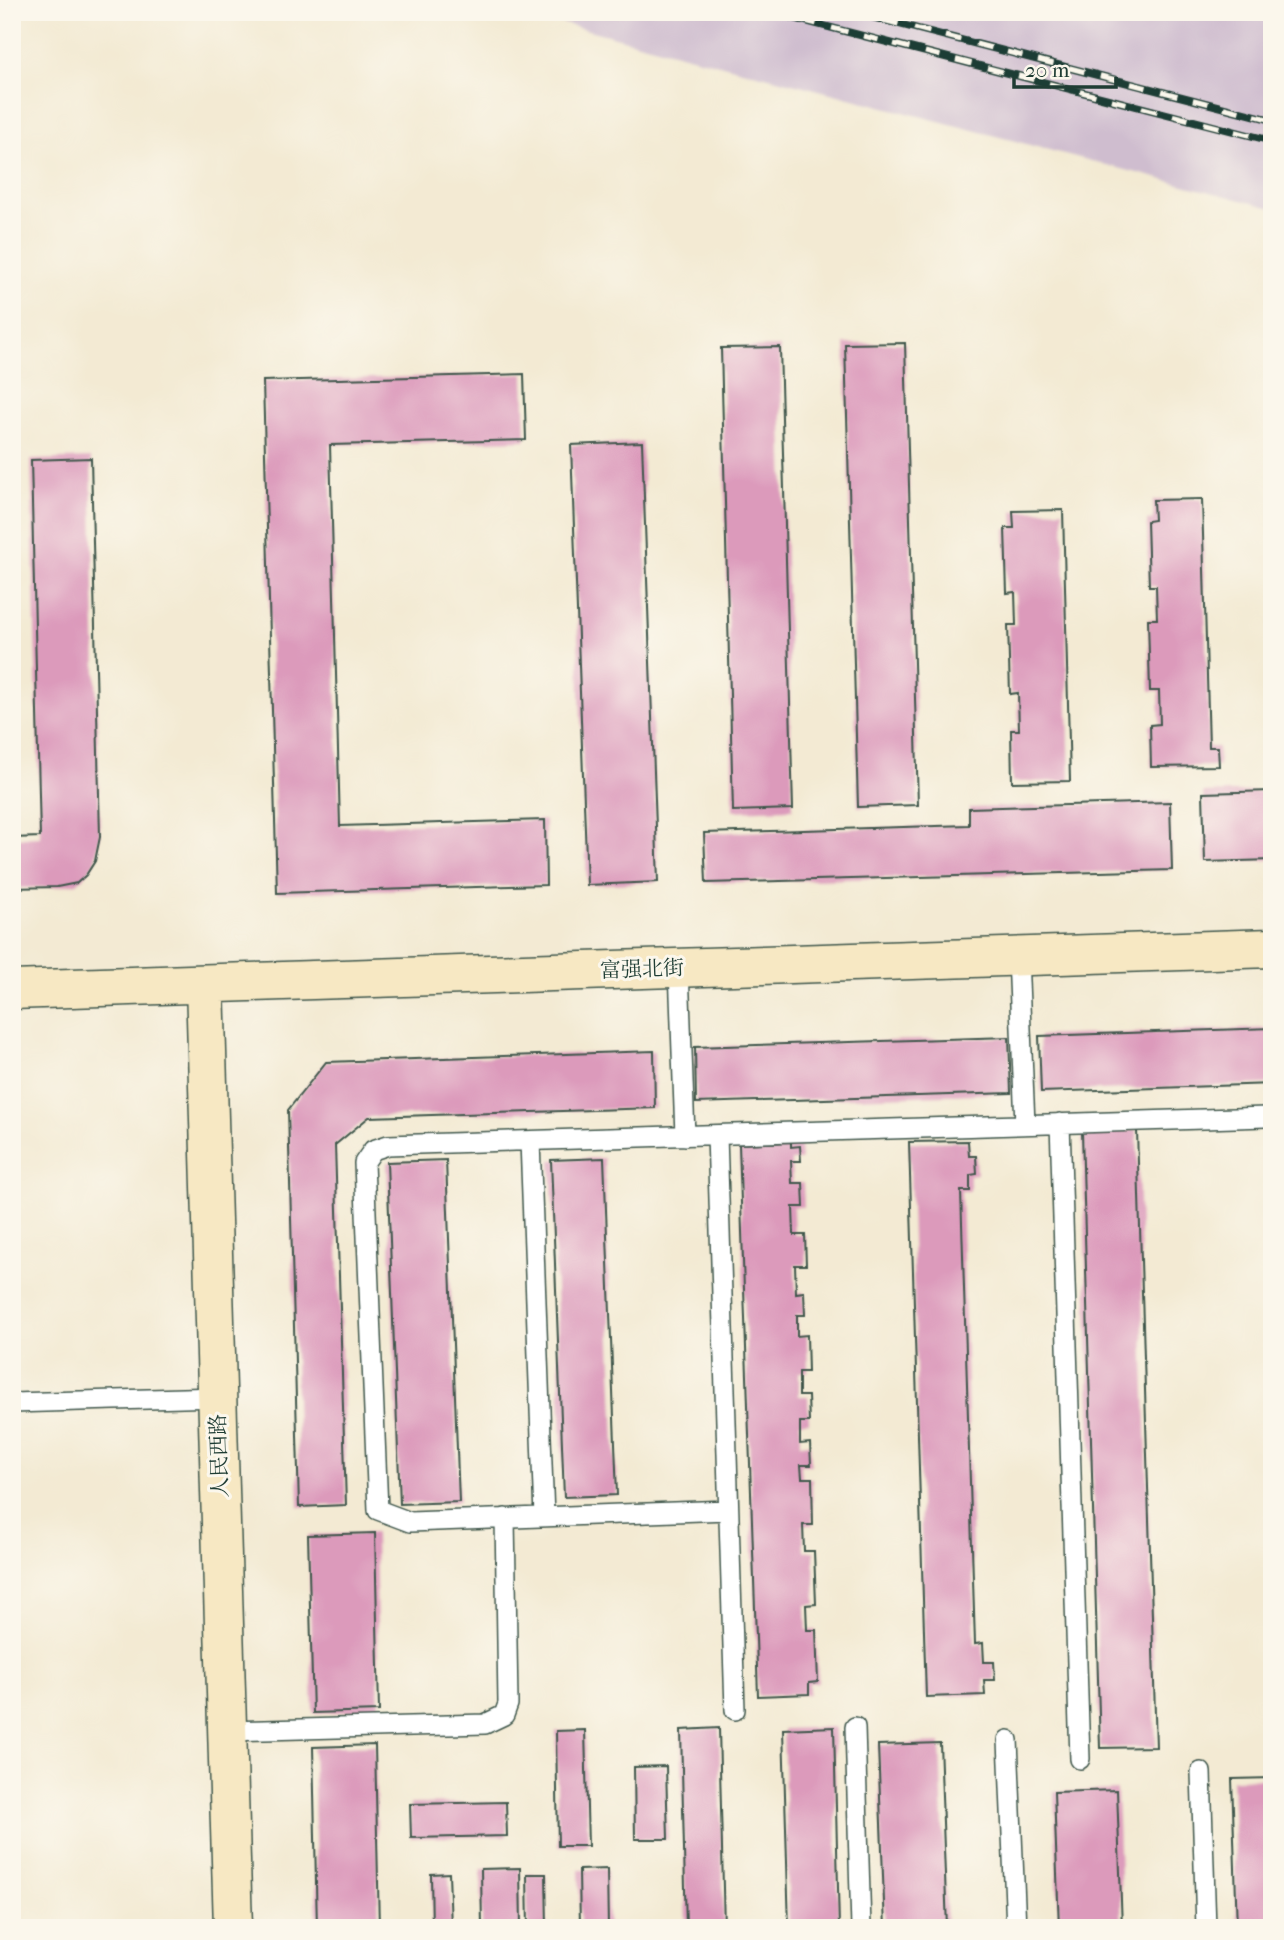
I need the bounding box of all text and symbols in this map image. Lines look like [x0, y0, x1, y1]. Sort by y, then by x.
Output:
scale bar [1014, 46, 1116, 90]
text: 20 m [1025, 58, 1070, 82]
street label: 富强北街 [600, 956, 684, 982]
street label: 人民西路 [206, 1414, 232, 1498]

